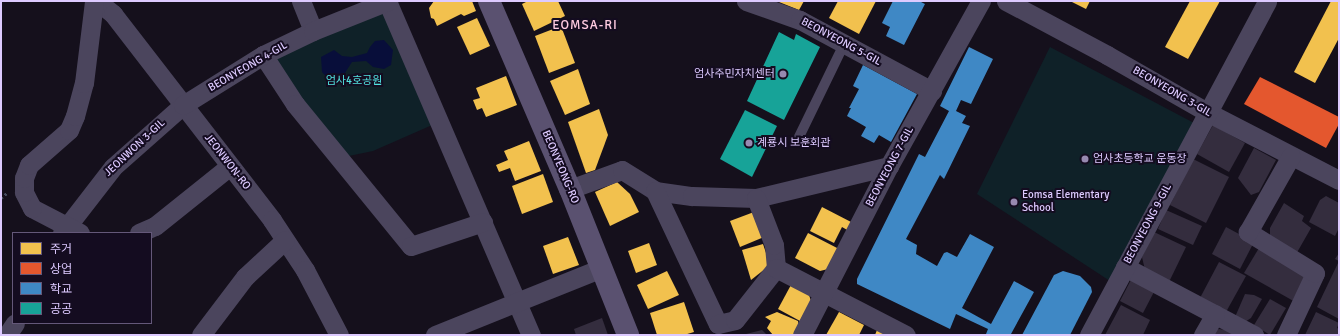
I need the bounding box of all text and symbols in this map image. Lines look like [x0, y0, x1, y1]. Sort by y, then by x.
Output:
street label: BEONYEONG 5-GIL [799, 15, 883, 69]
district label: EOMSA-RI [552, 17, 618, 33]
street label: BEONYEONG 4-GIL [206, 39, 290, 95]
street label: BEONYEONG 3-GIL [1130, 64, 1214, 120]
place label: 엄사주민자치센터 [694, 67, 775, 81]
marker: 엄사주민자치센터 [778, 69, 788, 79]
park label: 엄사4호공원 [326, 74, 382, 88]
street label: JEONWON 3-GIL [102, 117, 168, 179]
street label: BEONYEONG 7-GIL [863, 125, 917, 209]
street label: BEONYEONG-RO [539, 128, 581, 206]
street label: JEONWON-RO [201, 131, 253, 193]
place label: 계룡시 보훈회관 [757, 136, 830, 150]
marker: 계룡시 보훈회관 [744, 138, 754, 148]
place label: 엄사초등학교 운동장 [1093, 152, 1186, 166]
marker: 엄사초등학교 운동장 [1080, 154, 1090, 164]
street label: BEONYEONG 9-GIL [1121, 182, 1175, 266]
place label: Eomsa Elementary School [1022, 189, 1109, 215]
marker: Eomsa Elementary School [1009, 197, 1019, 207]
legend [12, 232, 152, 324]
text: 주거 [50, 242, 72, 257]
text: 상업 [50, 262, 72, 277]
text: 학교 [50, 282, 72, 297]
text: 공공 [50, 302, 72, 317]

